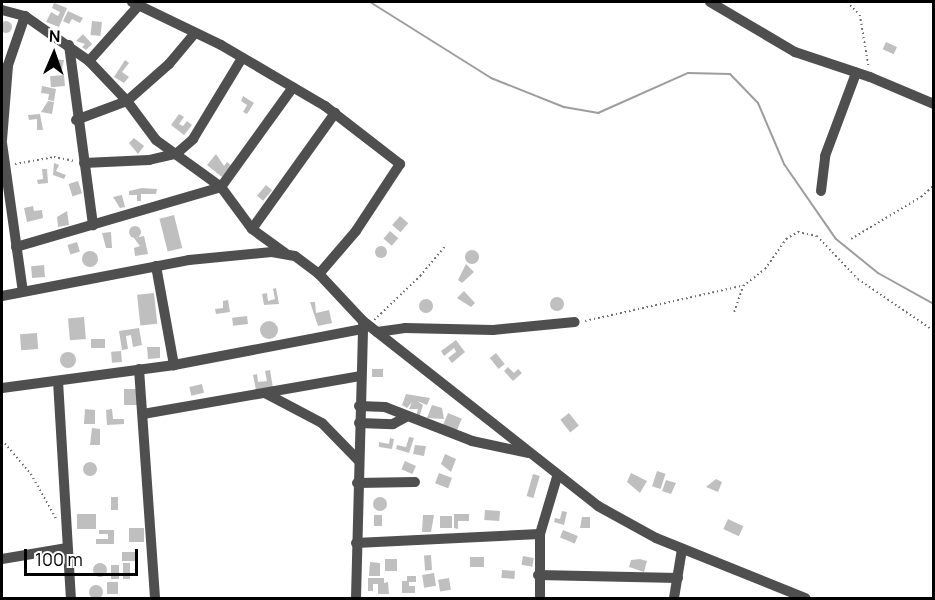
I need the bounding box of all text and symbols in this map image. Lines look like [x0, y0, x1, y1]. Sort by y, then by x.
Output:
north arrow [24, 24, 84, 84]
text: N [48, 25, 61, 47]
scale bar [27, 537, 141, 575]
text: 100 m [35, 547, 83, 571]

